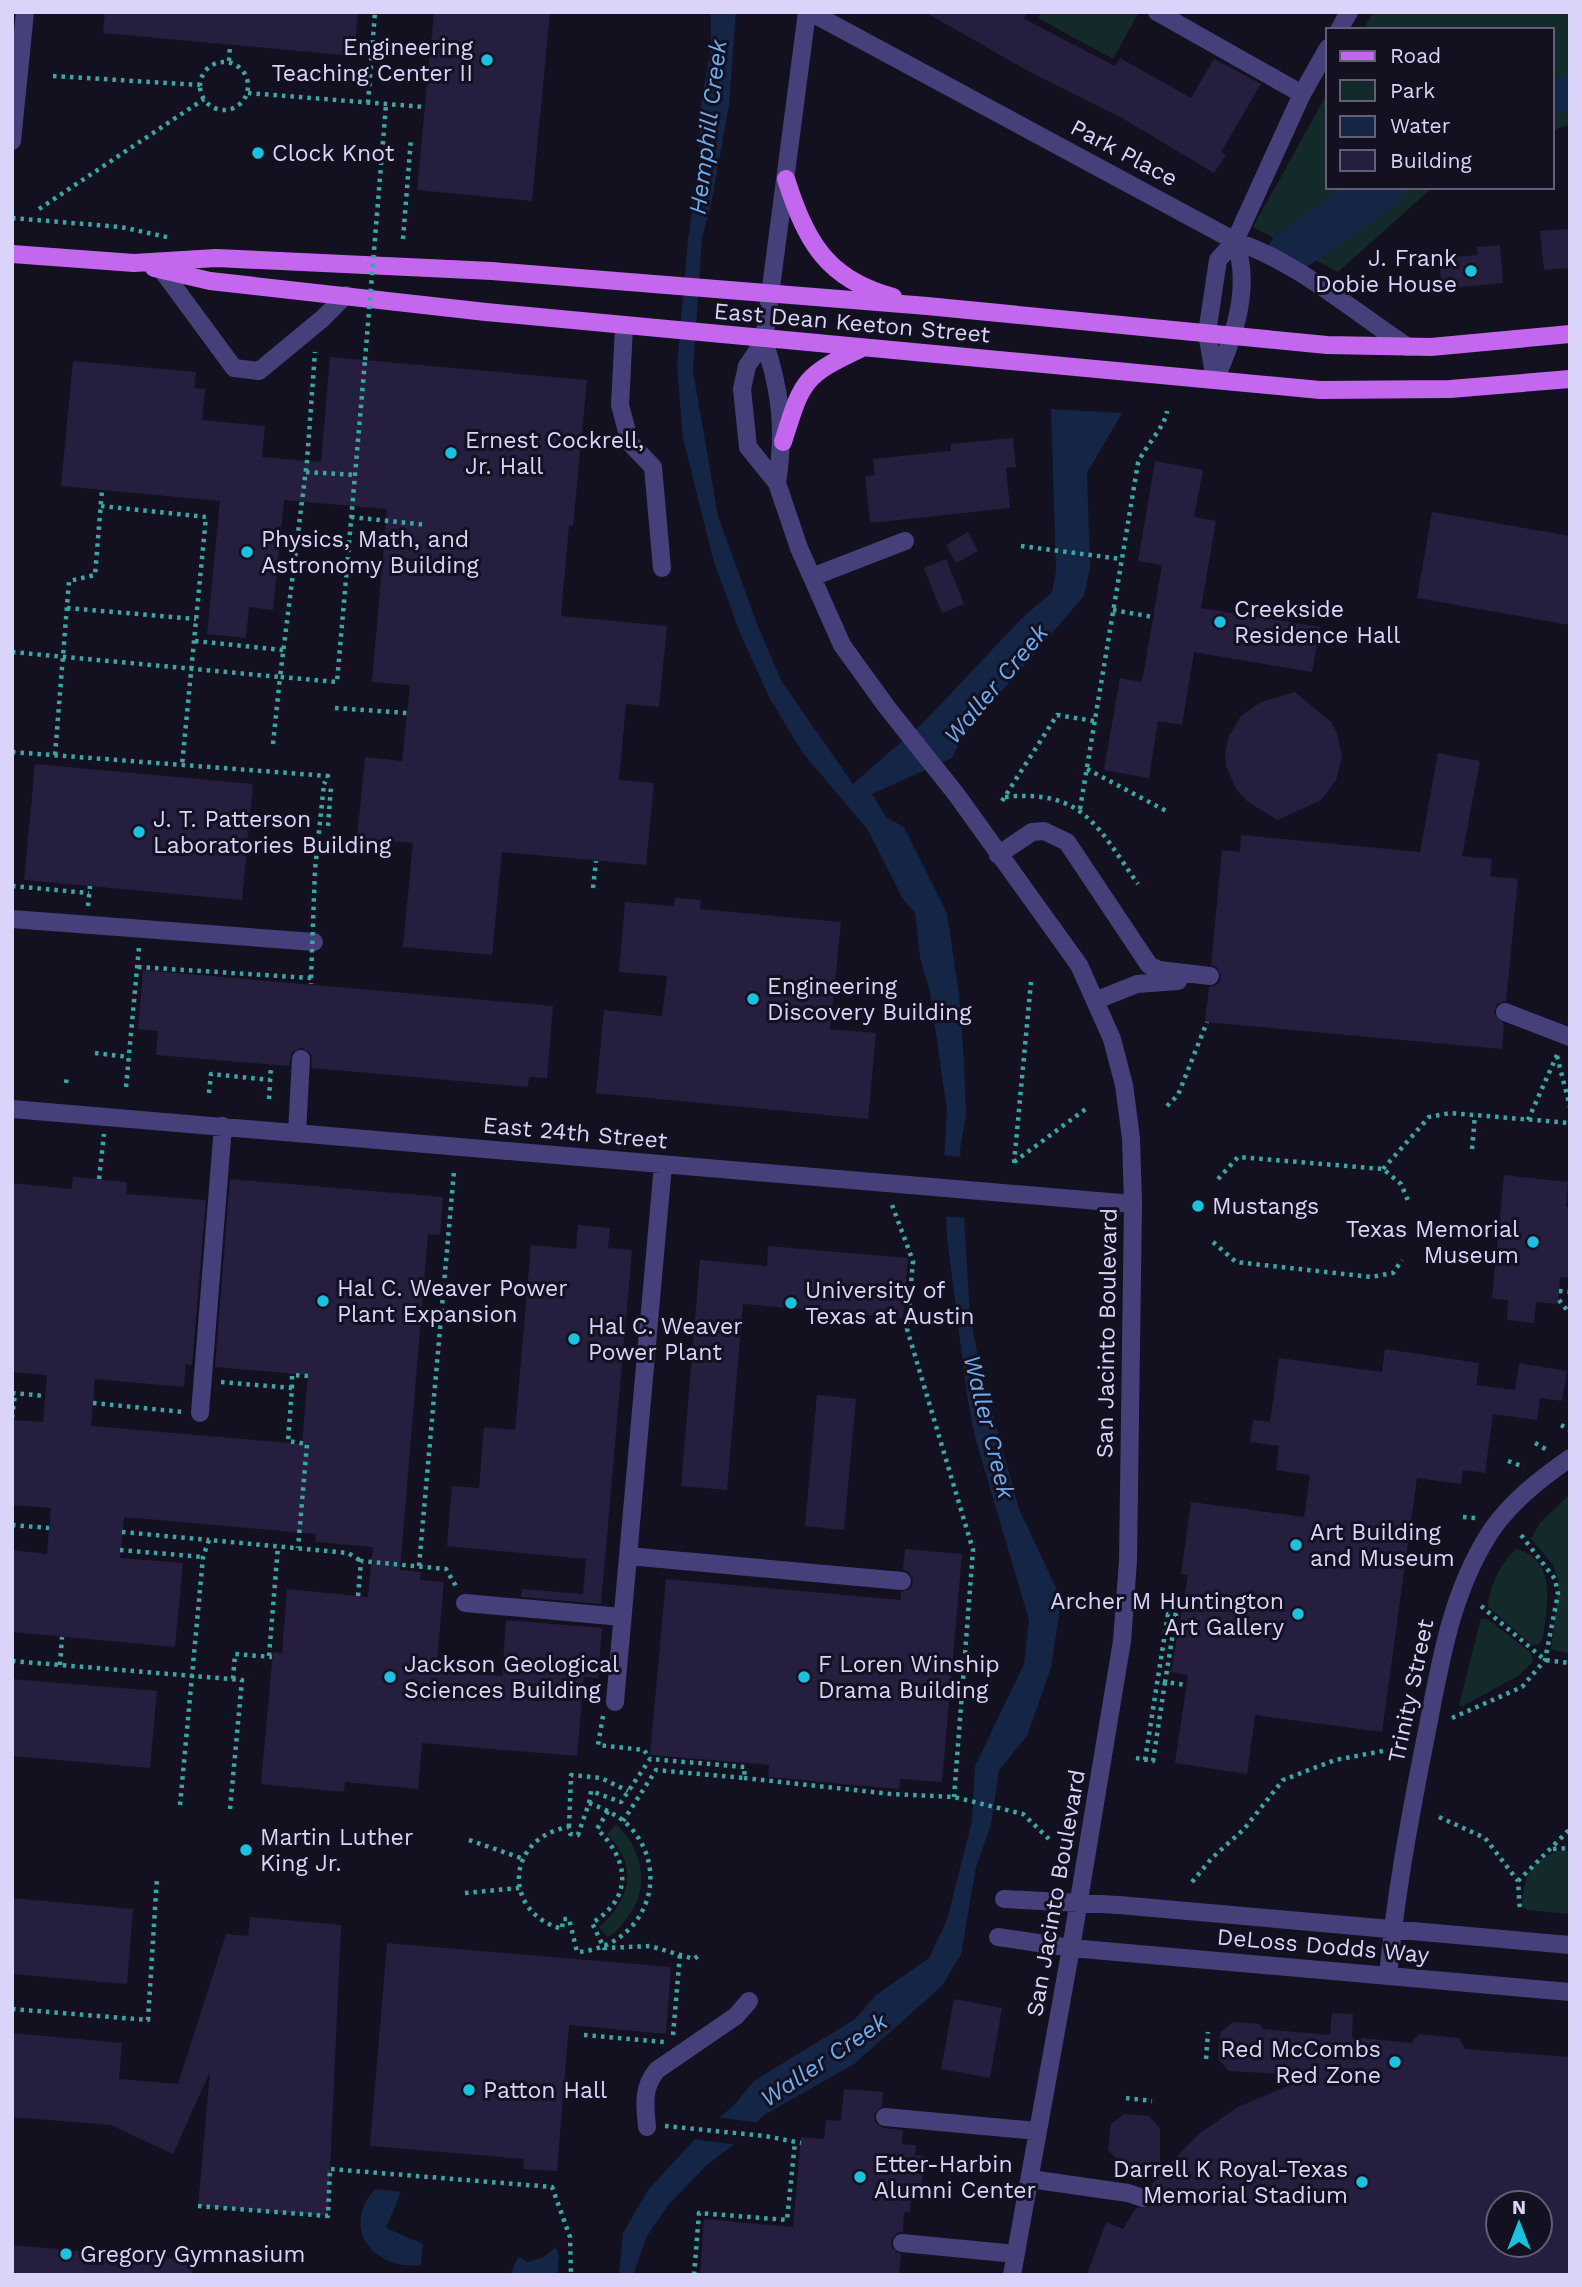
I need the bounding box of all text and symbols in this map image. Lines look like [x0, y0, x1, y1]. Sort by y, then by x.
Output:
legend [1326, 28, 1554, 189]
place label: Engineering Teaching Center II [271, 34, 474, 87]
water label: Hemphill Creek [683, 37, 733, 216]
text: Road [1390, 43, 1441, 68]
marker: Engineering Teaching Center II [479, 52, 495, 68]
text: Park [1390, 78, 1435, 103]
text: Water [1390, 113, 1451, 138]
street label: Park Place [1066, 114, 1182, 192]
place label: Clock Knot [272, 140, 395, 167]
marker: Clock Knot [250, 145, 266, 161]
text: Building [1390, 148, 1472, 173]
place label: J. Frank Dobie House [1315, 245, 1457, 298]
marker: J. Frank Dobie House [1463, 263, 1479, 279]
street label: East Dean Keeton Street [713, 297, 992, 349]
place label: Ernest Cockrell, Jr. Hall [465, 427, 644, 480]
marker: Ernest Cockrell, Jr. Hall [443, 445, 459, 461]
place label: Physics, Math, and Astronomy Building [261, 526, 480, 579]
marker: Physics, Math, and Astronomy Building [239, 544, 255, 560]
place label: Creekside Residence Hall [1234, 596, 1400, 649]
marker: Creekside Residence Hall [1212, 614, 1228, 630]
water label: Waller Creek [938, 618, 1055, 749]
place label: J. T. Patterson Laboratories Building [153, 806, 392, 859]
marker: J. T. Patterson Laboratories Building [131, 824, 147, 840]
place label: Engineering Discovery Building [767, 973, 972, 1026]
marker: Engineering Discovery Building [745, 991, 761, 1007]
street label: East 24th Street [482, 1111, 669, 1155]
place label: Mustangs [1212, 1193, 1319, 1220]
marker: Mustangs [1190, 1198, 1206, 1214]
street label: San Jacinto Boulevard [1091, 1208, 1123, 1458]
place label: Texas Memorial Museum [1346, 1216, 1519, 1269]
marker: Texas Memorial Museum [1525, 1234, 1541, 1250]
place label: Hal C. Weaver Power Plant Expansion [337, 1275, 568, 1328]
place label: University of Texas at Austin [805, 1277, 975, 1330]
marker: Hal C. Weaver Power Plant Expansion [315, 1293, 331, 1309]
marker: University of Texas at Austin [783, 1295, 799, 1311]
place label: Hal C. Weaver Power Plant [588, 1313, 743, 1366]
marker: Hal C. Weaver Power Plant [566, 1331, 582, 1347]
water label: Waller Creek [958, 1352, 1021, 1503]
place label: Art Building and Museum [1310, 1519, 1455, 1572]
marker: Art Building and Museum [1288, 1537, 1304, 1553]
place label: Archer M Huntington Art Gallery [1050, 1588, 1284, 1641]
marker: Archer M Huntington Art Gallery [1290, 1606, 1306, 1622]
street label: Trinity Street [1383, 1616, 1439, 1765]
place label: Jackson Geological Sciences Building [404, 1651, 619, 1704]
place label: F Loren Winship Drama Building [818, 1651, 1000, 1704]
marker: Jackson Geological Sciences Building [382, 1669, 398, 1685]
marker: F Loren Winship Drama Building [796, 1669, 812, 1685]
street label: San Jacinto Boulevard [1021, 1767, 1091, 2019]
place label: Martin Luther King Jr. [260, 1824, 413, 1877]
marker: Martin Luther King Jr. [238, 1842, 254, 1858]
street label: DeLoss Dodds Way [1216, 1923, 1430, 1969]
water label: Waller Creek [755, 2007, 894, 2113]
place label: Red McCombs Red Zone [1220, 2036, 1381, 2089]
marker: Red McCombs Red Zone [1387, 2054, 1403, 2070]
place label: Patton Hall [483, 2077, 607, 2104]
marker: Patton Hall [461, 2082, 477, 2098]
place label: Etter-Harbin Alumni Center [874, 2151, 1036, 2204]
place label: Darrell K Royal-Texas Memorial Stadium [1113, 2156, 1348, 2209]
marker: Etter-Harbin Alumni Center [852, 2169, 868, 2185]
marker: Darrell K Royal-Texas Memorial Stadium [1354, 2174, 1370, 2190]
north arrow [1484, 2189, 1554, 2259]
text: N [1512, 2196, 1526, 2219]
place label: Gregory Gymnasium [80, 2241, 305, 2268]
marker: Gregory Gymnasium [58, 2246, 74, 2262]

